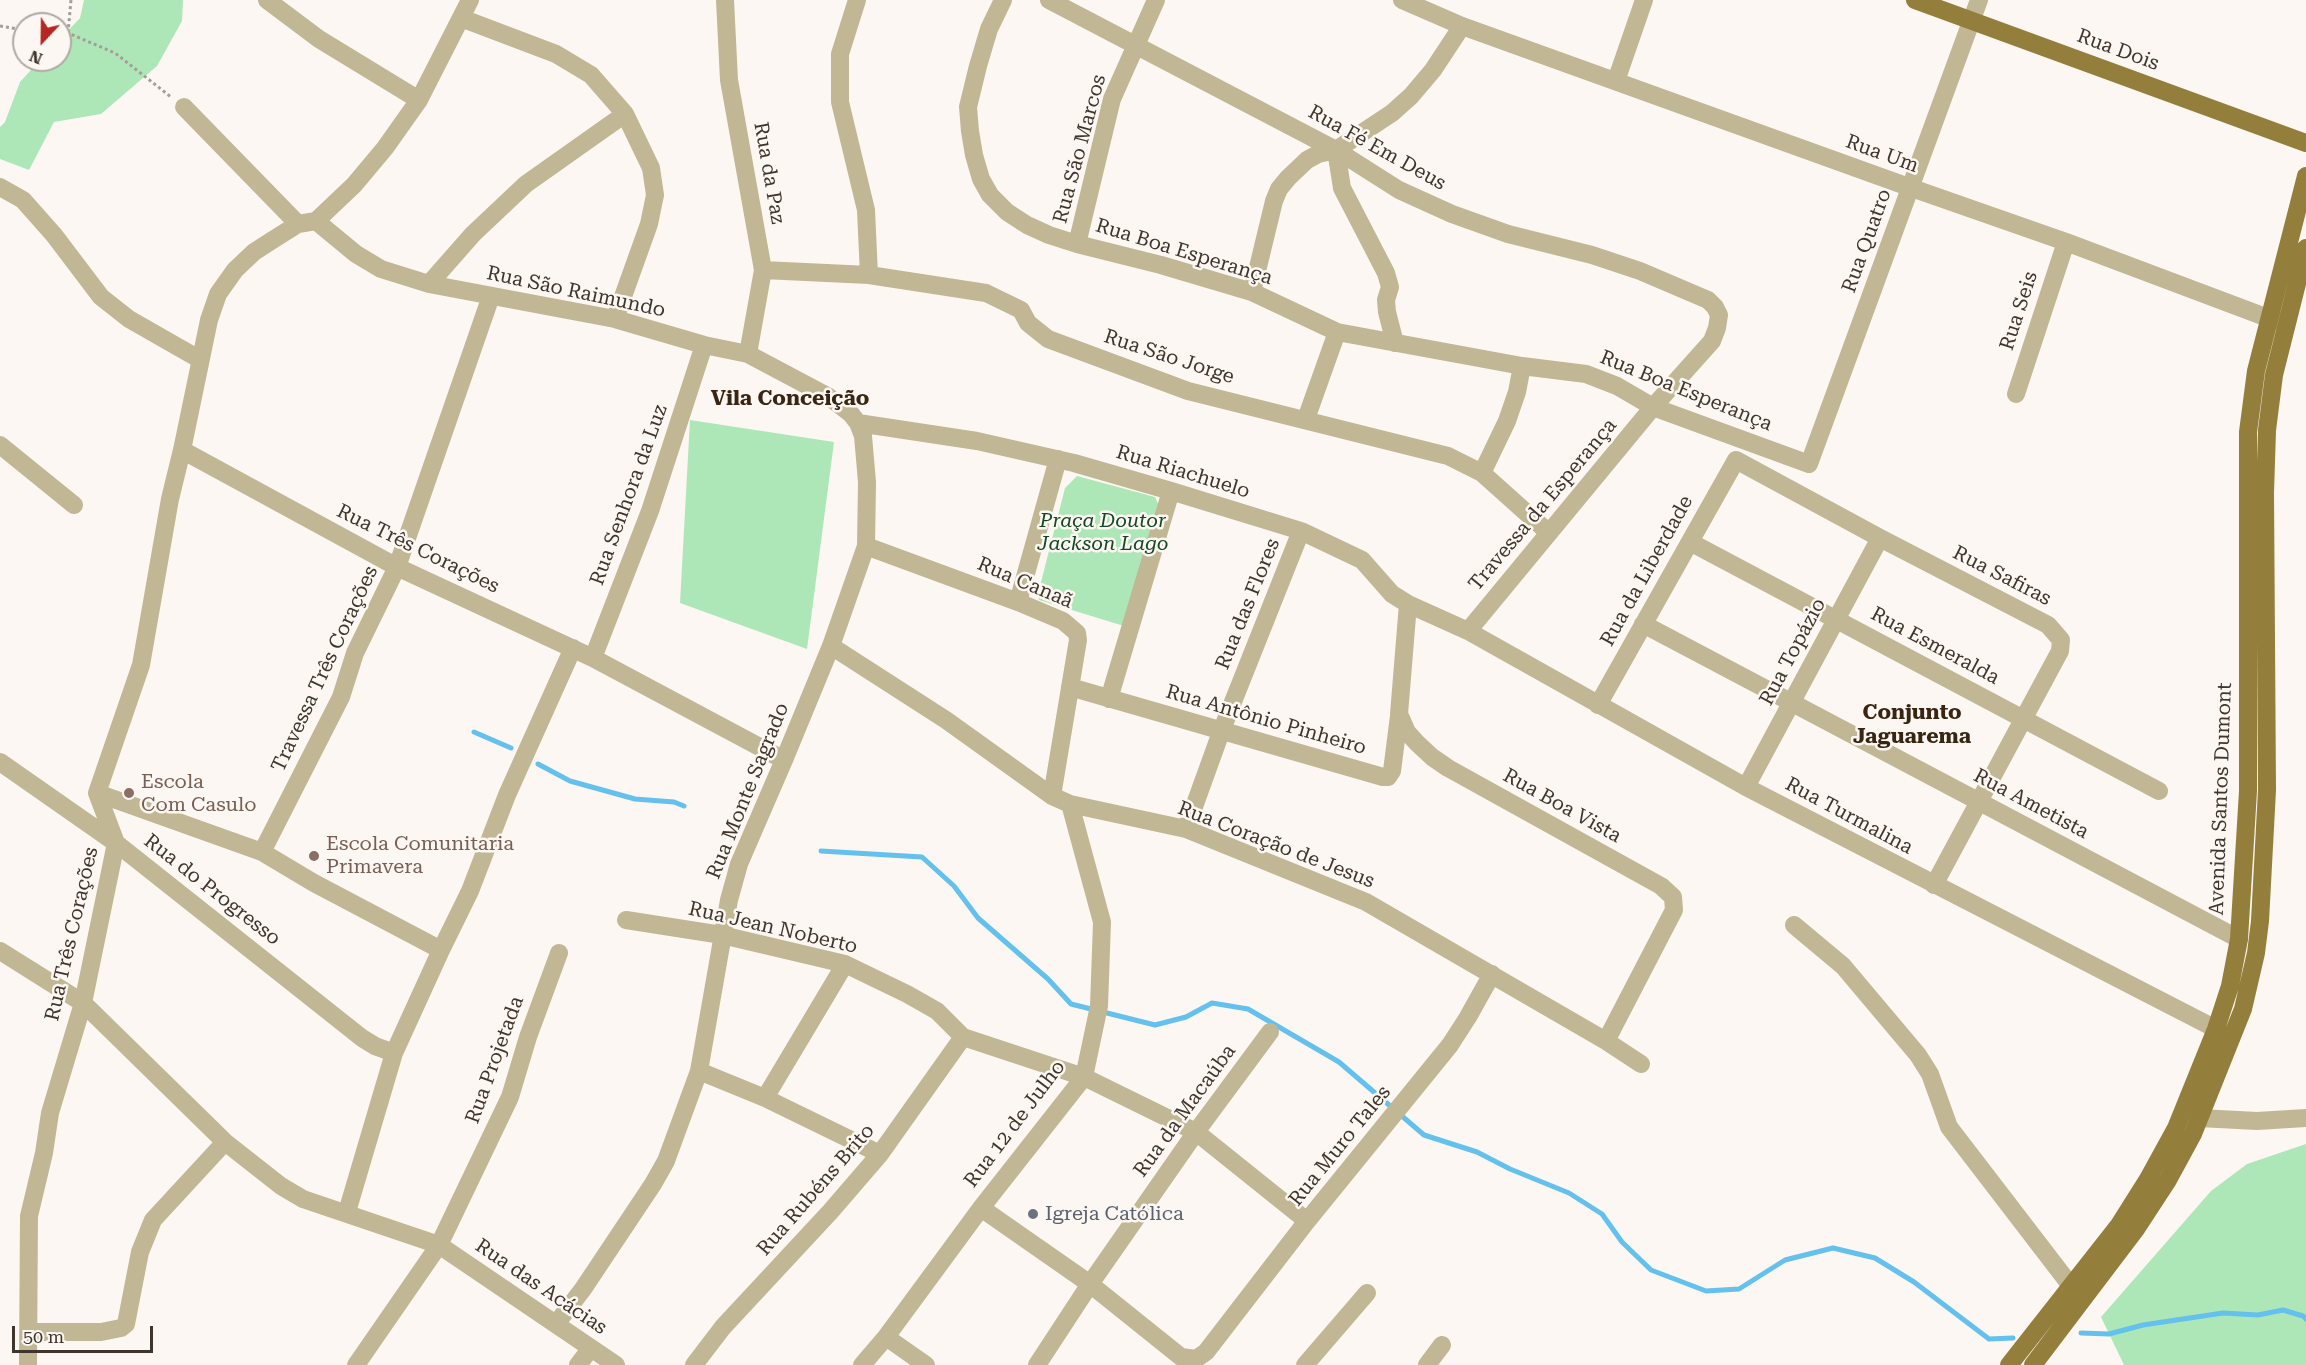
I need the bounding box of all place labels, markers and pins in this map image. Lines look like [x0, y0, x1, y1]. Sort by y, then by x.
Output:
place label: Escola Com Casulo [141, 770, 257, 817]
marker: Escola Com Casulo [122, 786, 136, 800]
place label: Escola Comunitaria Primavera [326, 832, 514, 879]
marker: Escola Comunitaria Primavera [307, 849, 321, 863]
place label: Igreja Católica [1045, 1202, 1184, 1226]
marker: Igreja Católica [1026, 1207, 1040, 1221]

